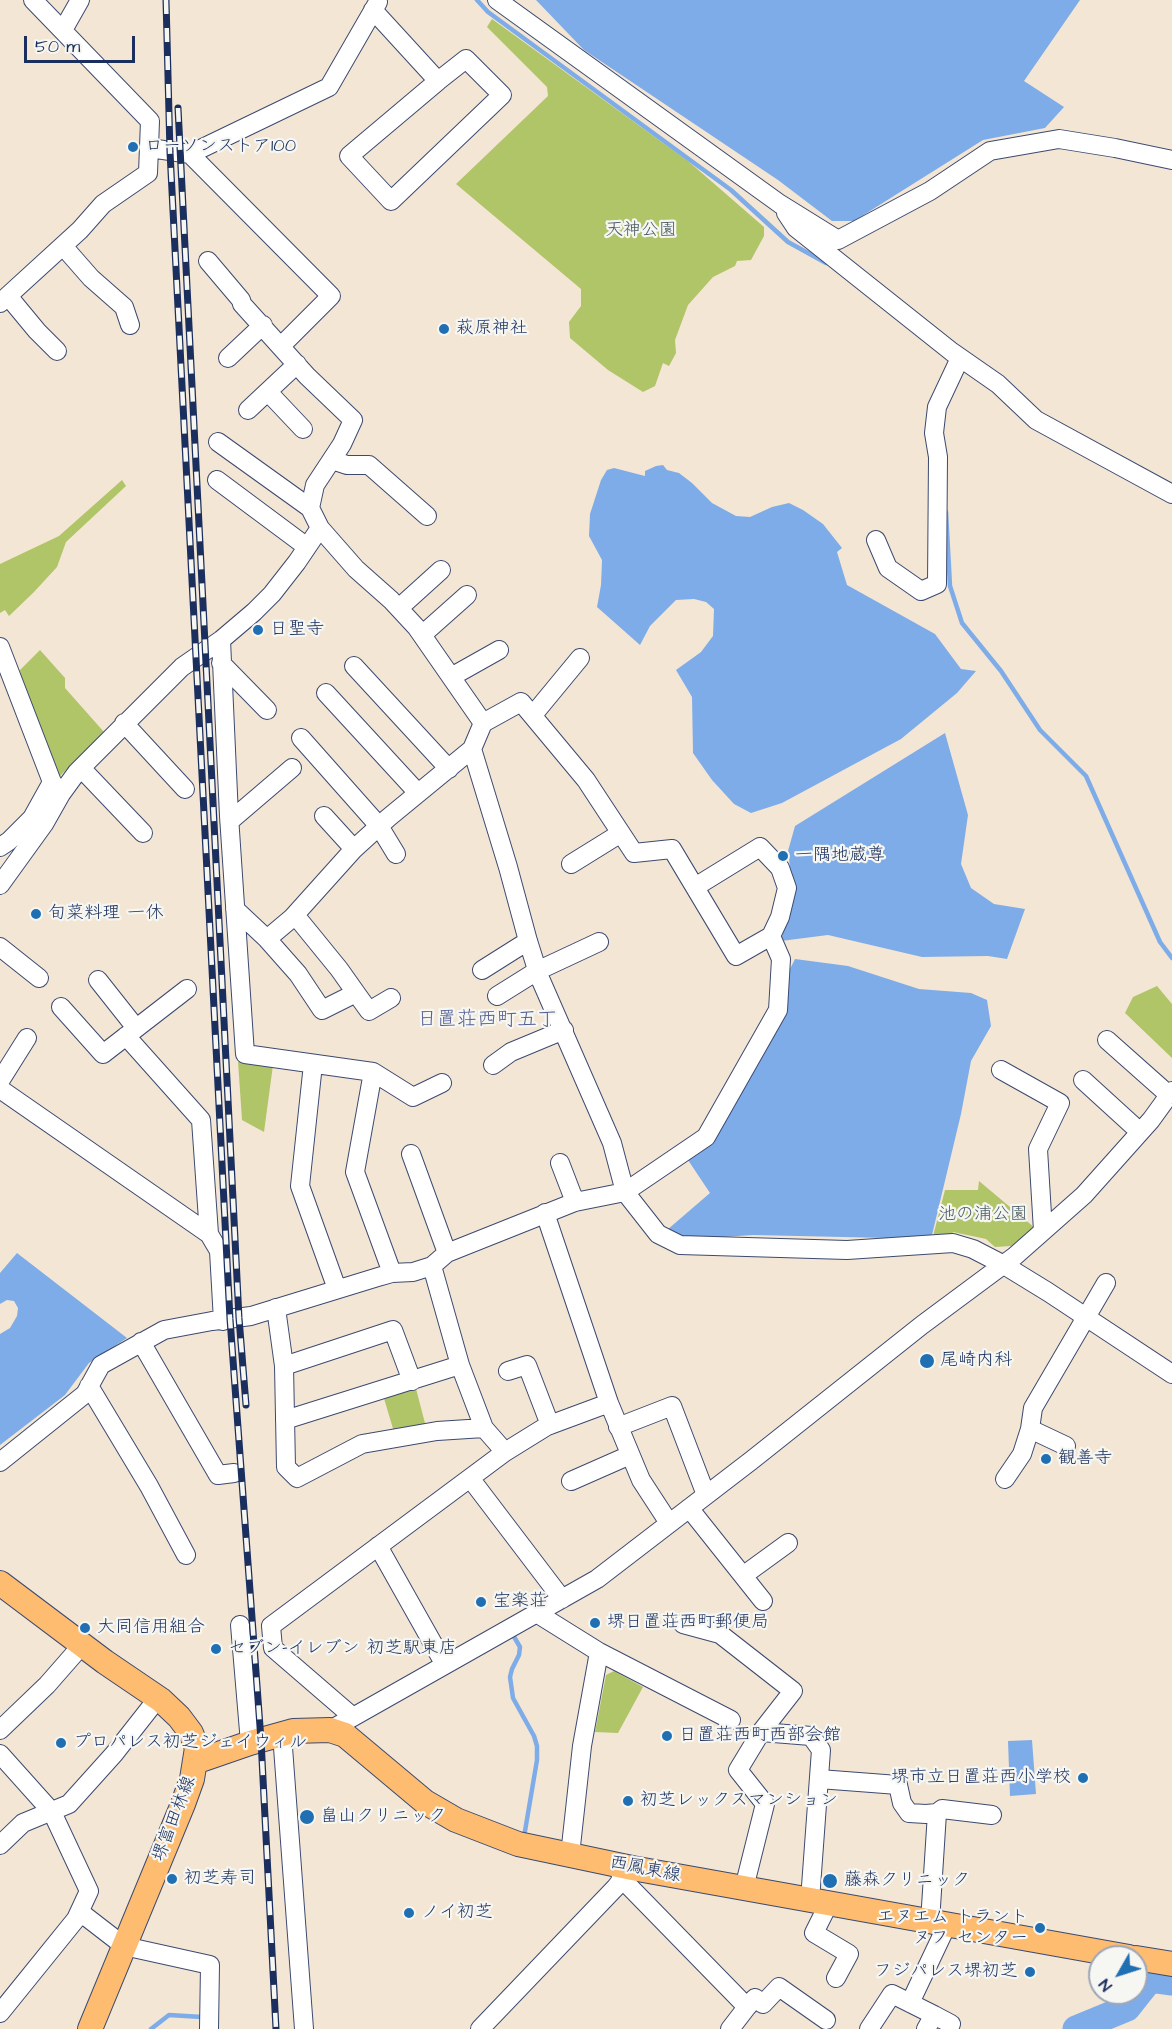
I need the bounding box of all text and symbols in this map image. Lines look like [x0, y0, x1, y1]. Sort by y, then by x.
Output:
scale bar [27, 24, 138, 62]
text: 50 m [35, 34, 80, 59]
place label: ローソンストア100 [145, 136, 296, 158]
marker: ローソンストア100 [126, 140, 140, 154]
park label: 天神公園 [605, 220, 677, 242]
place label: 萩原神社 [456, 318, 528, 340]
marker: 萩原神社 [437, 322, 451, 336]
place label: 日聖寺 [270, 619, 324, 641]
marker: 日聖寺 [251, 623, 265, 637]
place label: 一隅地蔵尊 [795, 845, 885, 867]
marker: 一隅地蔵尊 [776, 849, 790, 863]
place label: 旬菜料理 一休 [48, 903, 163, 925]
marker: 旬菜料理 一休 [29, 907, 43, 921]
district label: 日置荘西町五丁 [417, 1009, 557, 1033]
park label: 池の浦公園 [938, 1204, 1028, 1226]
place label: 尾崎内科 [940, 1350, 1012, 1372]
marker: 尾崎内科 [918, 1352, 936, 1370]
place label: 観善寺 [1058, 1448, 1112, 1470]
marker: 観善寺 [1039, 1452, 1053, 1466]
place label: 宝楽荘 [493, 1591, 547, 1613]
marker: 宝楽荘 [474, 1595, 488, 1609]
place label: 堺日置荘西町郵便局 [607, 1612, 769, 1634]
marker: 堺日置荘西町郵便局 [588, 1616, 602, 1630]
place label: 大同信用組合 [97, 1617, 205, 1639]
marker: 大同信用組合 [78, 1621, 92, 1635]
place label: セブン-イレブン 初芝駅東店 [228, 1638, 457, 1660]
marker: セブン-イレブン 初芝駅東店 [209, 1642, 223, 1656]
place label: 日置荘西町西部会館 [679, 1725, 841, 1747]
marker: 日置荘西町西部会館 [660, 1729, 674, 1743]
place label: プロパレス初芝ジェイウィル [73, 1732, 307, 1754]
marker: プロパレス初芝ジェイウィル [54, 1736, 68, 1750]
place label: 堺市立日置荘西小学校 [891, 1767, 1071, 1789]
marker: 堺市立日置荘西小学校 [1076, 1771, 1090, 1785]
street label: 堺富田林線 [149, 1773, 201, 1865]
place label: 初芝レックスマンション [640, 1790, 838, 1812]
marker: 初芝レックスマンション [621, 1794, 635, 1808]
place label: 畠山クリニック [320, 1806, 446, 1828]
marker: 畠山クリニック [298, 1808, 316, 1826]
street label: 西鳳東線 [608, 1853, 682, 1887]
place label: 初芝寿司 [184, 1868, 256, 1890]
place label: 藤森クリニック [844, 1870, 970, 1892]
marker: 初芝寿司 [165, 1872, 179, 1886]
marker: 藤森クリニック [821, 1872, 839, 1890]
place label: ノイ初芝 [421, 1902, 493, 1924]
marker: ノイ初芝 [402, 1906, 416, 1920]
place label: エヌエム トラント ヌフ センター [877, 1907, 1028, 1950]
marker: エヌエム トラント ヌフ センター [1033, 1921, 1047, 1935]
north arrow [1088, 1945, 1148, 2005]
place label: フジパレス堺初芝 [874, 1961, 1018, 1983]
marker: フジパレス堺初芝 [1023, 1965, 1037, 1979]
text: N [1094, 1974, 1117, 1996]

